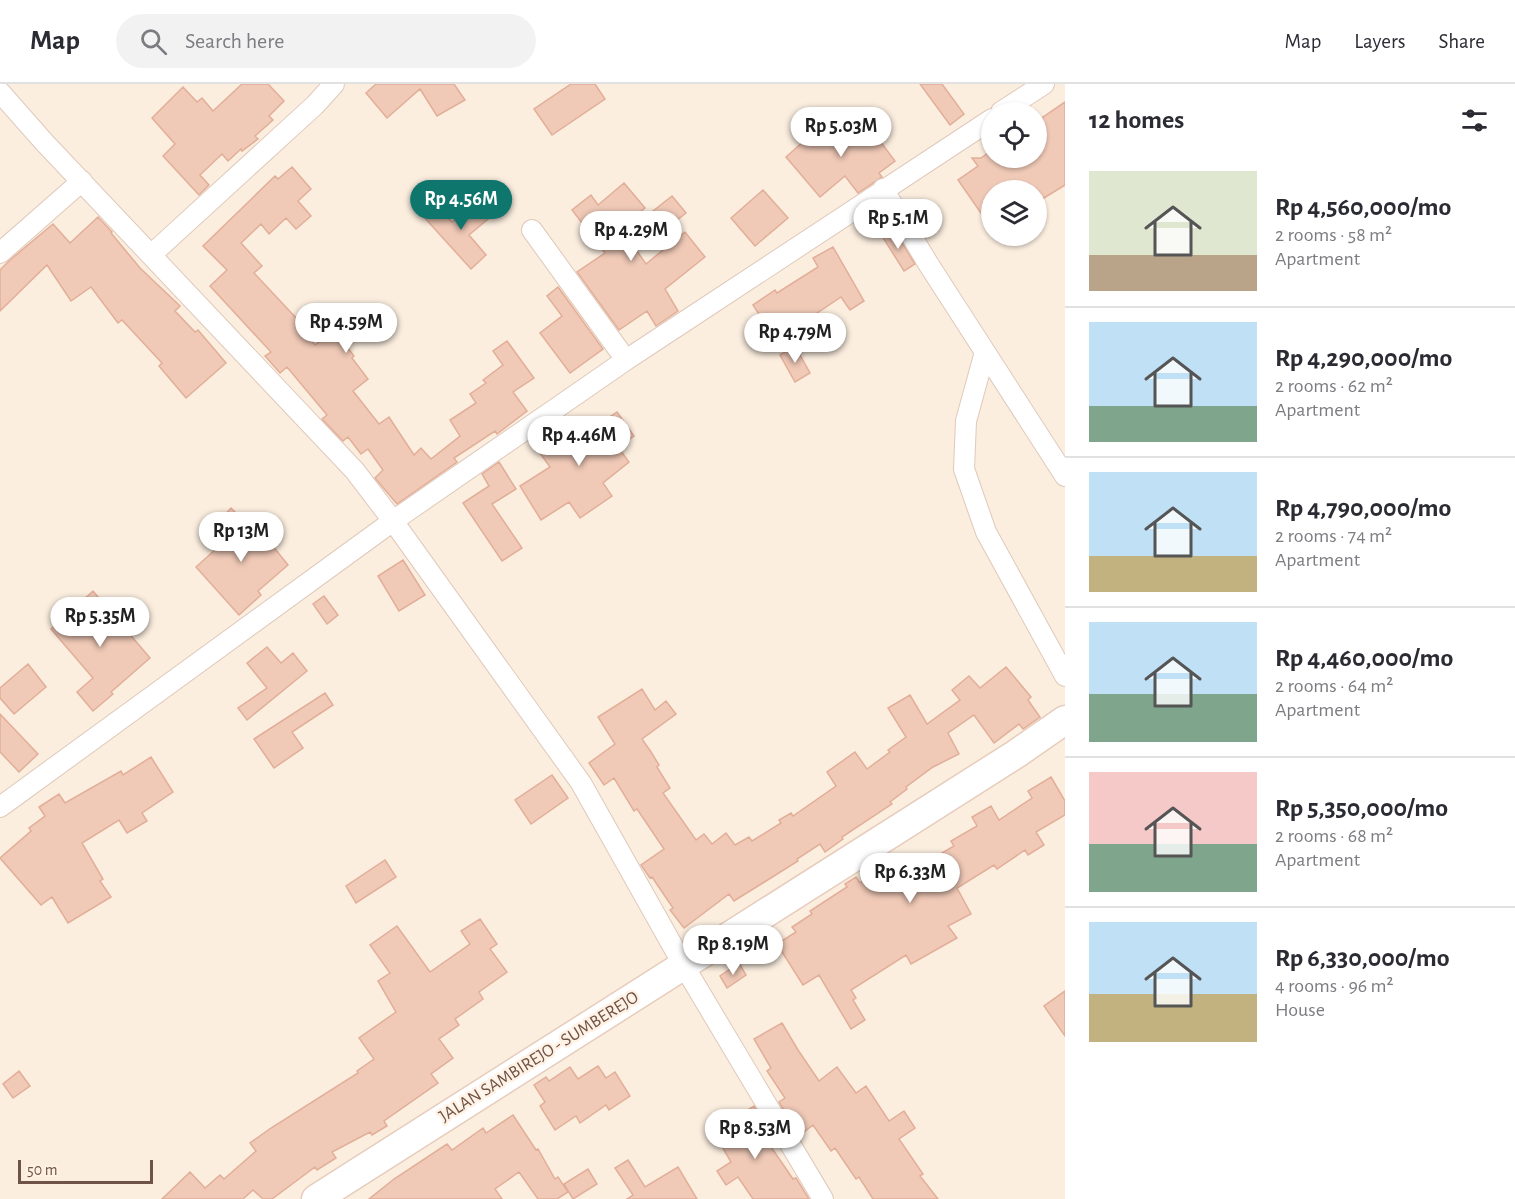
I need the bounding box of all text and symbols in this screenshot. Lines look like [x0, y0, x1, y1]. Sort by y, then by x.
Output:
search box [116, 14, 536, 68]
icon: search [137, 25, 170, 58]
text: Map [30, 27, 80, 55]
text: Search here [185, 30, 284, 52]
text: Map [1285, 31, 1321, 52]
text: Layers [1354, 31, 1405, 52]
text: Share [1438, 31, 1485, 52]
map controls [981, 102, 1047, 246]
button: locate [981, 102, 1047, 168]
icon: filters [1458, 104, 1491, 137]
pin: Rp 5.03M [779, 107, 903, 158]
text: 12 homes [1089, 107, 1184, 133]
text: Rp 5.03M [805, 116, 877, 136]
pin: Rp 4.56M [399, 180, 523, 231]
button: layers [981, 180, 1047, 246]
text: Rp 4.56M [424, 189, 498, 209]
text: Rp 4,560,000/mo [1275, 194, 1451, 220]
icon: home [1137, 195, 1209, 267]
pin: Rp 5.1M [843, 199, 953, 250]
text: Rp 5.1M [867, 208, 929, 228]
pin: Rp 4.29M [569, 211, 693, 262]
text: Rp 4.29M [594, 220, 668, 240]
text: 2 rooms · 58 m² [1275, 225, 1392, 245]
text: Apartment [1275, 249, 1360, 269]
pin: Rp 4.59M [284, 303, 408, 354]
text: Rp 4.59M [309, 312, 383, 332]
pin: Rp 4.79M [733, 313, 857, 364]
text: Rp 4.79M [758, 322, 832, 342]
text: Rp 4,290,000/mo [1275, 345, 1452, 371]
icon: home [1137, 346, 1209, 418]
text: 2 rooms · 62 m² [1275, 376, 1393, 396]
text: Apartment [1275, 400, 1360, 420]
pin: Rp 4.46M [517, 416, 641, 467]
text: Rp 4.46M [541, 425, 617, 445]
text: Rp 4,790,000/mo [1275, 495, 1451, 521]
icon: home [1137, 496, 1209, 568]
pin: Rp 13M [192, 512, 290, 563]
text: Rp 13M [213, 521, 269, 541]
text: 2 rooms · 74 m² [1275, 526, 1392, 546]
text: Apartment [1275, 550, 1360, 570]
pin: Rp 5.35M [38, 597, 162, 648]
text: Rp 5.35M [64, 606, 136, 626]
text: Rp 4,460,000/mo [1275, 645, 1453, 671]
icon: home [1137, 646, 1209, 718]
text: 2 rooms · 64 m² [1275, 676, 1393, 696]
text: Apartment [1275, 700, 1360, 720]
text: Rp 5,350,000/mo [1275, 795, 1448, 821]
icon: home [1137, 796, 1209, 868]
text: 2 rooms · 68 m² [1275, 826, 1393, 846]
text: Apartment [1275, 850, 1360, 870]
pin: Rp 6.33M [848, 853, 972, 904]
text: Rp 6.33M [874, 862, 946, 882]
pin: Rp 8.19M [671, 925, 795, 976]
text: Rp 8.19M [697, 934, 769, 954]
text: Rp 6,330,000/mo [1275, 945, 1450, 971]
icon: home [1137, 946, 1209, 1018]
text: 4 rooms · 96 m² [1275, 976, 1393, 996]
street label: JALAN SAMBIREJO - SUMBEREJO [436, 988, 642, 1126]
text: House [1275, 1000, 1325, 1020]
pin: Rp 8.53M [693, 1109, 817, 1160]
text: Rp 8.53M [719, 1118, 791, 1138]
scale bar [18, 1157, 153, 1184]
text: 50 m [27, 1162, 58, 1178]

